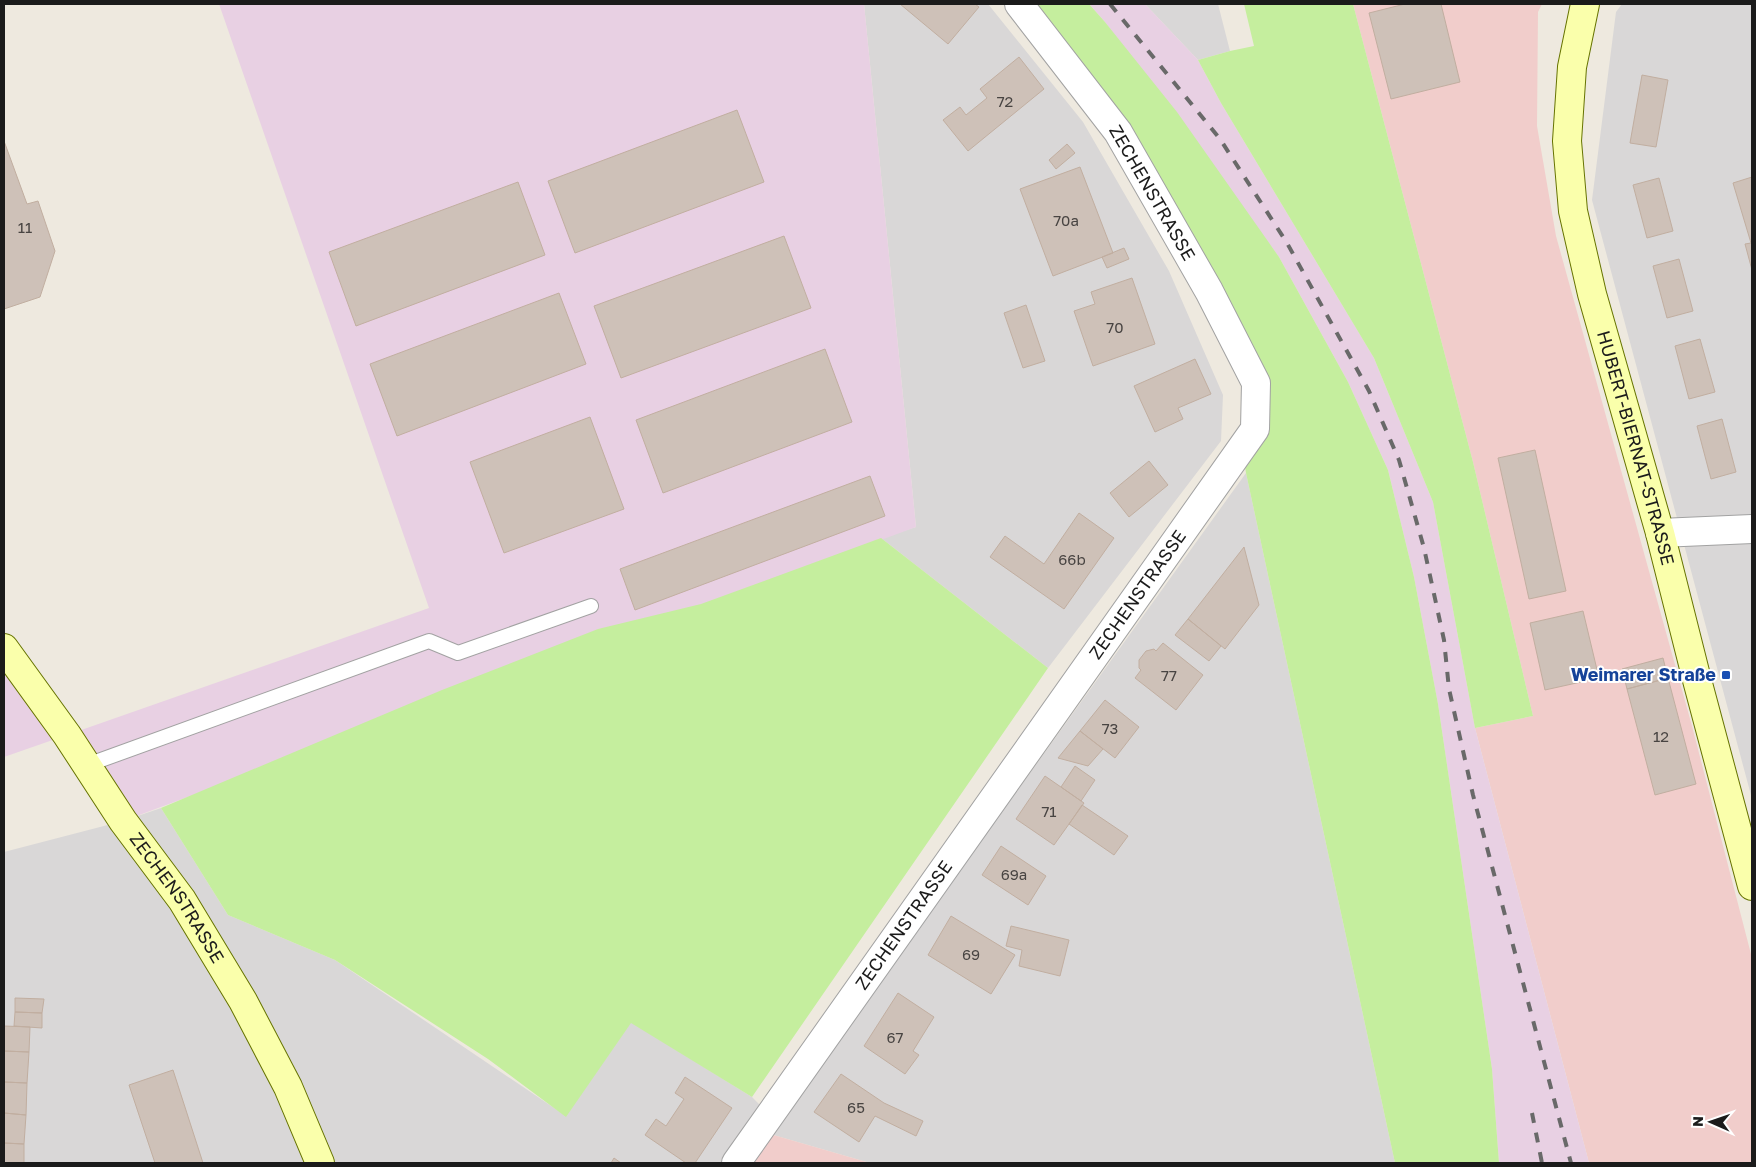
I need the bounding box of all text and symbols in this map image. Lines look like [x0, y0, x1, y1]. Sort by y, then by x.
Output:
house number: 72 [997, 92, 1013, 110]
street label: ZECHENSTRASSE [1105, 121, 1201, 264]
house number: 70a [1053, 211, 1079, 229]
house number: 11 [18, 218, 32, 236]
house number: 70 [1106, 318, 1124, 336]
street label: HUBERT-BIERNAT-STRASSE [1593, 328, 1680, 567]
street label: ZECHENSTRASSE [1084, 525, 1190, 663]
house number: 66b [1058, 550, 1086, 568]
place label: Weimarer Straße [1571, 663, 1716, 685]
house number: 77 [1161, 666, 1177, 684]
marker: Weimarer Straße [1720, 669, 1732, 681]
house number: 73 [1102, 719, 1118, 737]
house number: 12 [1653, 727, 1669, 745]
house number: 71 [1041, 802, 1057, 820]
street label: ZECHENSTRASSE [125, 828, 229, 967]
street label: ZECHENSTRASSE [850, 856, 956, 994]
house number: 69a [1001, 865, 1027, 883]
house number: 69 [962, 945, 980, 963]
house number: 67 [886, 1028, 904, 1046]
north arrow [1686, 1097, 1736, 1147]
house number: 65 [847, 1098, 865, 1116]
text: N [1689, 1116, 1706, 1127]

